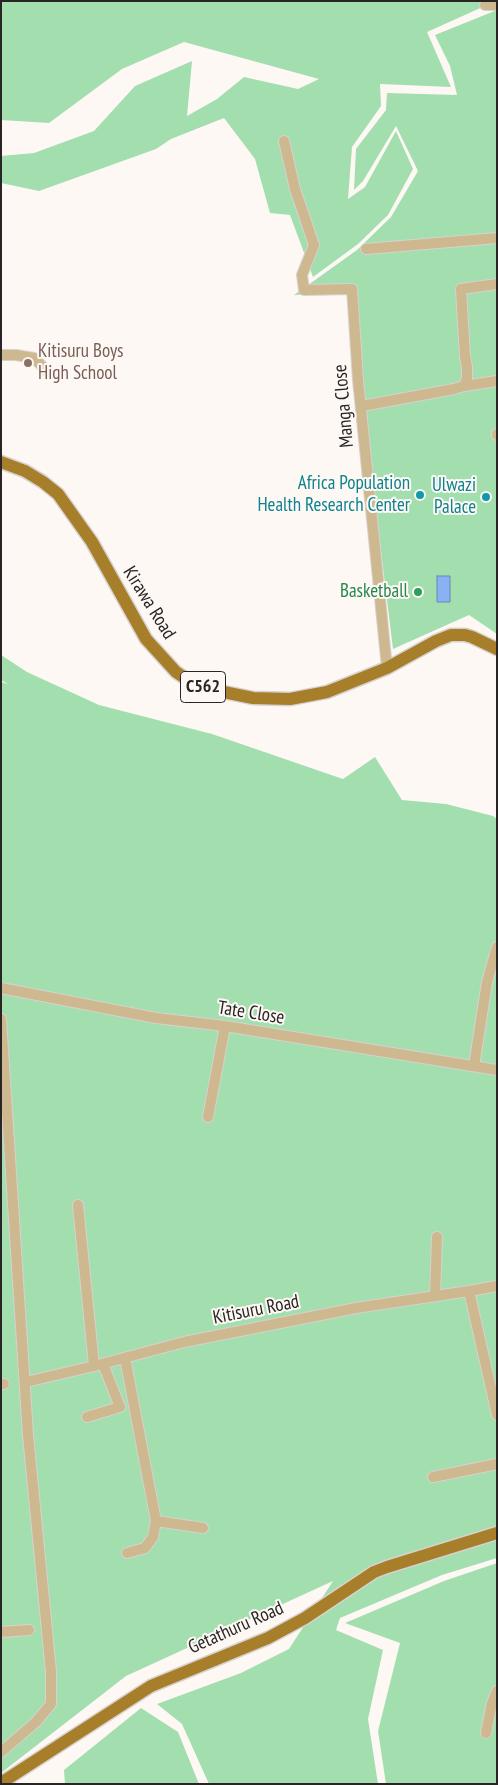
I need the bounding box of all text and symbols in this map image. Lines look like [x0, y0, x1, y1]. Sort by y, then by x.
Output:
place label: Kitisuru Boys High School [38, 341, 124, 385]
marker: Kitisuru Boys High School [22, 357, 34, 369]
street label: Manga Close [329, 363, 359, 449]
place label: Africa Population Health Research Center [257, 473, 410, 517]
place label: Ulwazi Palace [432, 475, 476, 519]
marker: Africa Population Health Research Center [414, 489, 426, 501]
marker: Ulwazi Palace [480, 491, 492, 503]
street label: Kirawa Road [118, 562, 180, 644]
place label: Basketball [340, 581, 408, 603]
marker: Basketball [412, 586, 424, 598]
road number: C562 [180, 672, 226, 702]
street label: Tate Close [216, 996, 286, 1030]
street label: Kitisuru Road [211, 1290, 301, 1330]
street label: Getathuru Road [185, 1597, 287, 1659]

